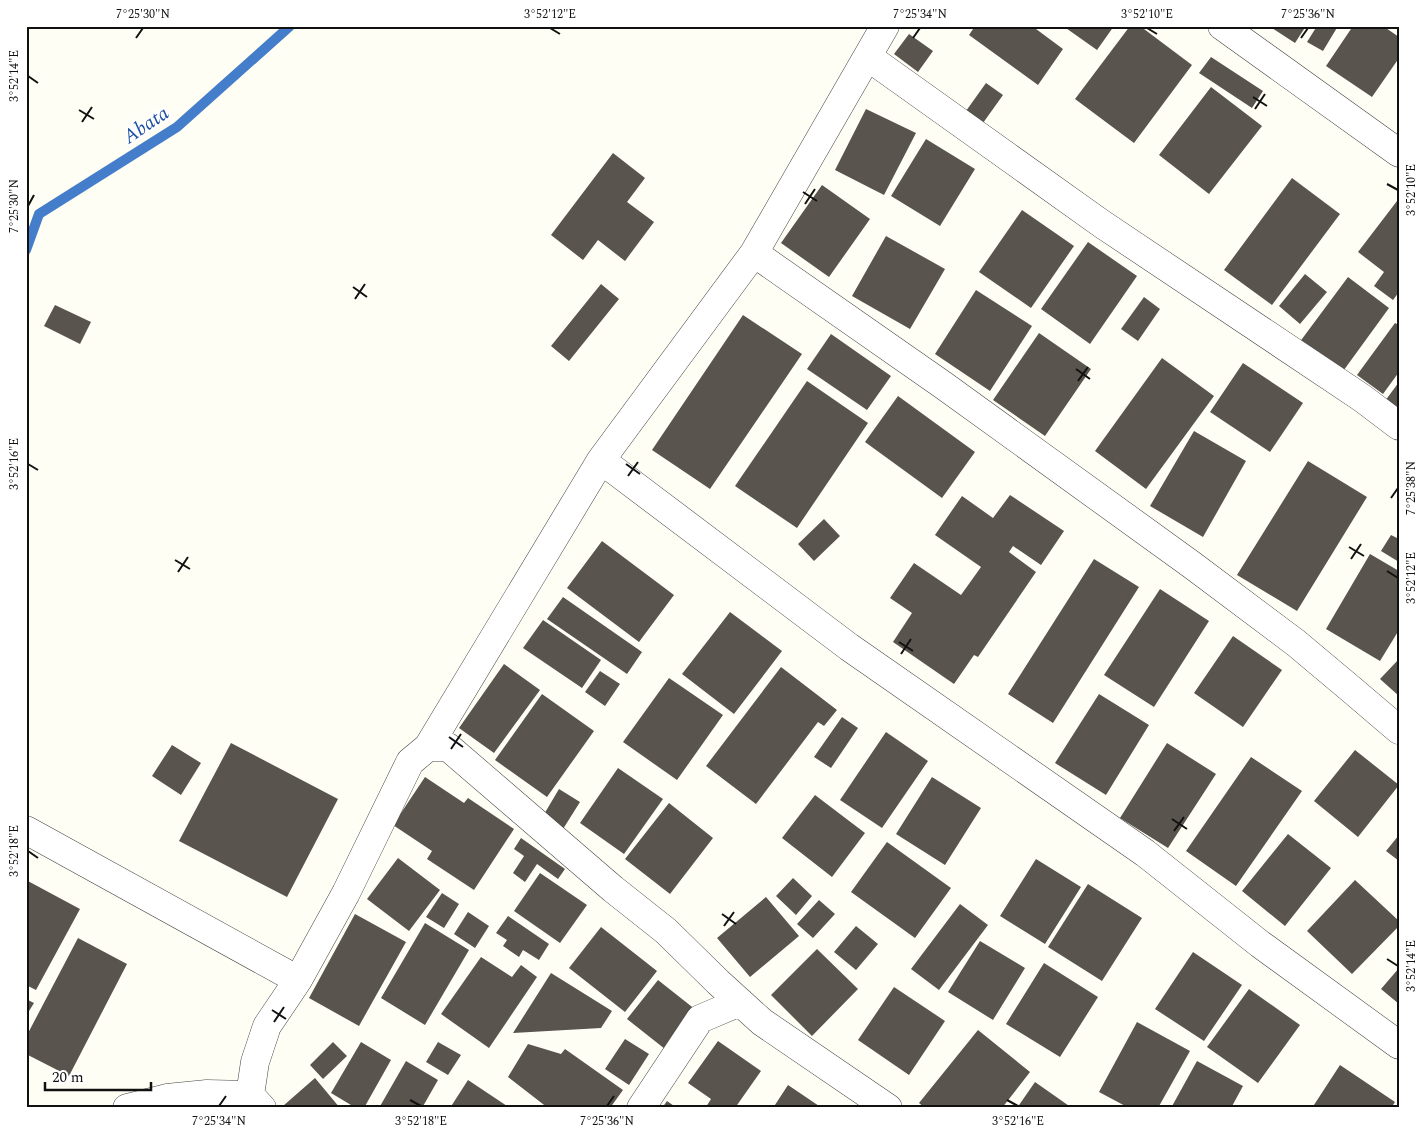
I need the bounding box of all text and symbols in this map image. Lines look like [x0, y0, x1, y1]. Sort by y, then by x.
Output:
text: 7°25'30"N [116, 5, 170, 24]
text: 3°52'12"E [524, 5, 576, 24]
text: 7°25'34"N [893, 5, 947, 24]
text: 3°52'10"E [1121, 5, 1173, 24]
text: 7°25'36"N [1281, 5, 1335, 24]
text: 3°52'14"E [5, 50, 24, 102]
water label: Abata [116, 99, 175, 152]
text: 3°52'10"E [1402, 164, 1421, 216]
text: 7°25'30"N [5, 179, 24, 233]
text: 3°52'16"E [5, 438, 24, 490]
text: 7°25'38"N [1402, 461, 1421, 515]
text: 3°52'12"E [1402, 552, 1421, 604]
text: 3°52'18"E [5, 825, 24, 877]
text: 3°52'14"E [1402, 940, 1421, 992]
scale bar [45, 1059, 151, 1091]
text: 20 m [52, 1066, 84, 1089]
text: 7°25'34"N [192, 1112, 246, 1131]
text: 3°52'18"E [395, 1112, 447, 1131]
text: 7°25'36"N [580, 1112, 634, 1131]
text: 3°52'16"E [992, 1112, 1044, 1131]

